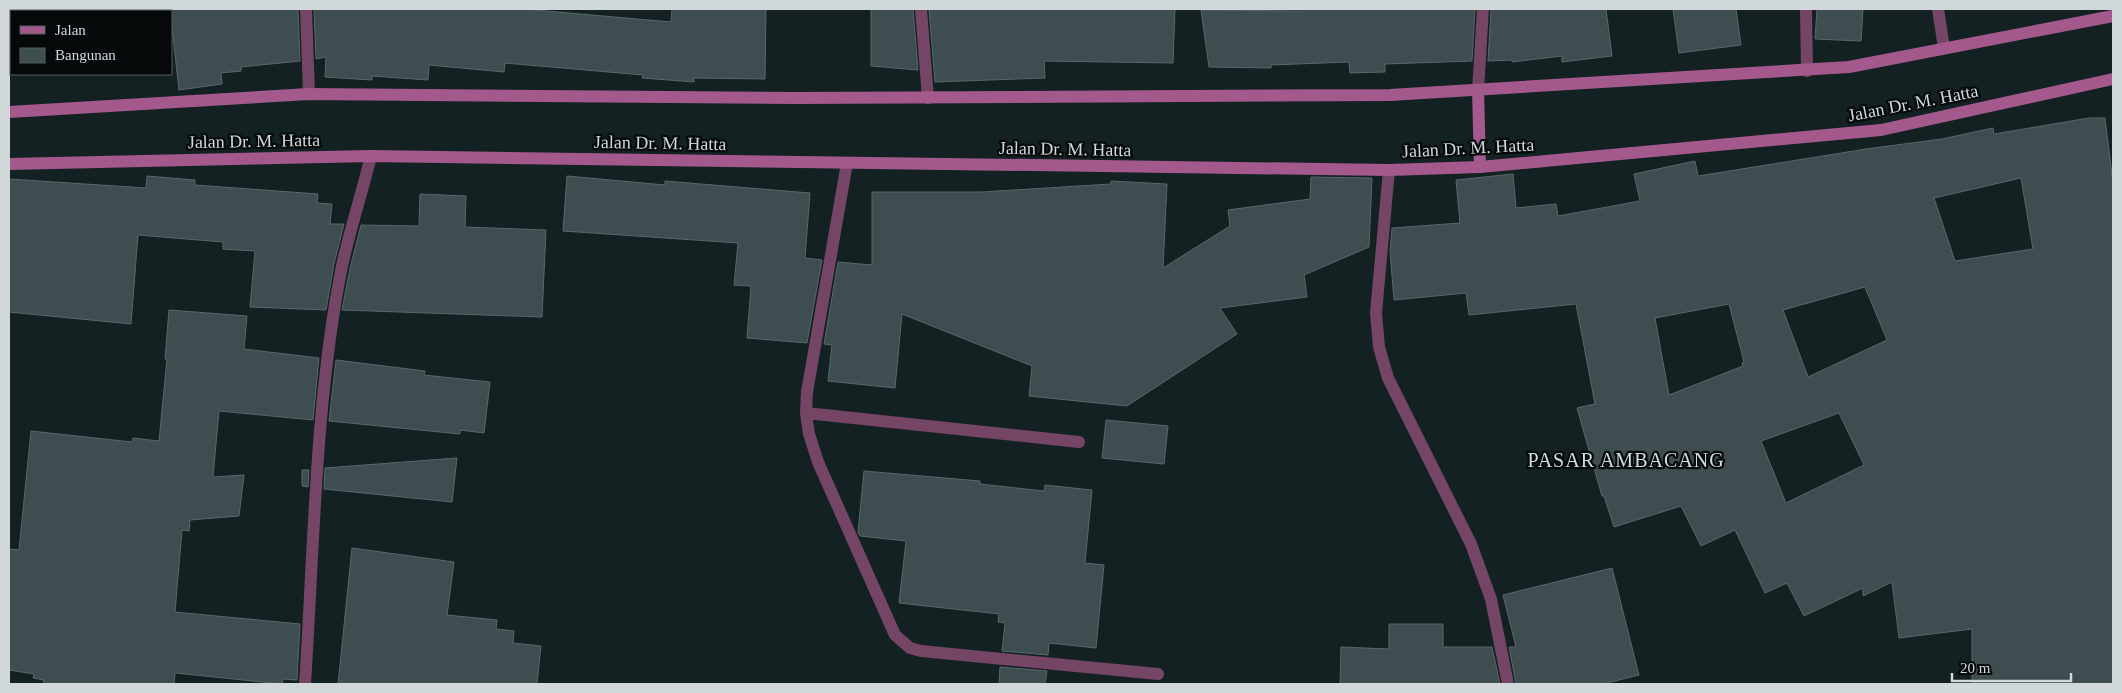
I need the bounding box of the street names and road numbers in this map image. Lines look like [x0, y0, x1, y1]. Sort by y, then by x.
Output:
street label: Jalan Dr. M. Hatta [1846, 81, 1980, 125]
street label: Jalan Dr. M. Hatta [188, 130, 320, 152]
street label: Jalan Dr. M. Hatta [594, 132, 726, 154]
street label: Jalan Dr. M. Hatta [1401, 135, 1535, 161]
street label: Jalan Dr. M. Hatta [999, 138, 1131, 160]

